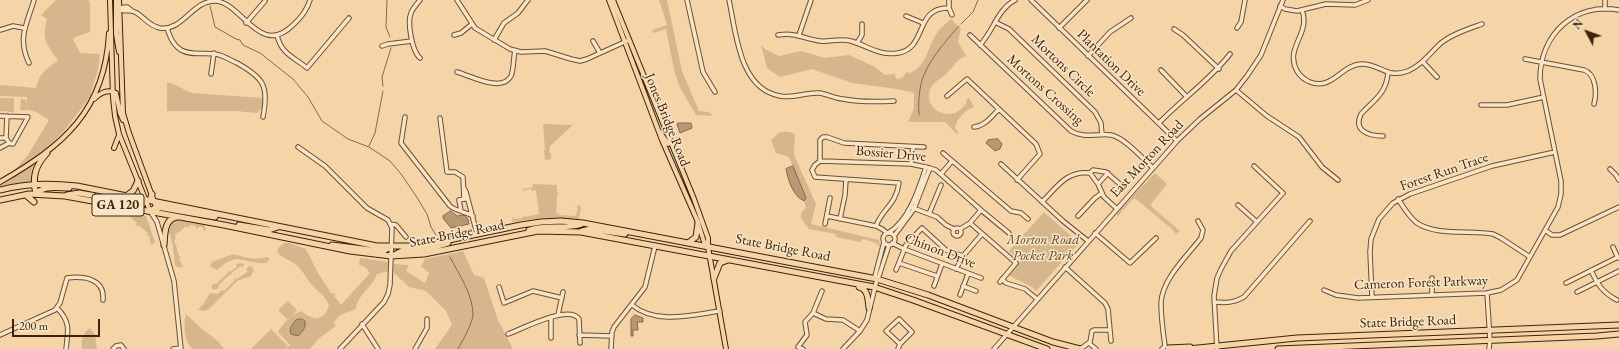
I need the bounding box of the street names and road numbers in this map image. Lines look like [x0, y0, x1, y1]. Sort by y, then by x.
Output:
street label: Plantation Drive [1073, 26, 1149, 100]
street label: Mortons Circle [1027, 31, 1099, 101]
street label: Mortons Crossing [1003, 51, 1087, 129]
street label: Jones Bridge Road [641, 71, 693, 169]
street label: East Morton Road [1107, 117, 1187, 201]
street label: Bossier Drive [855, 143, 927, 165]
street label: Forest Run Trace [1398, 149, 1490, 195]
road number: GA 120 [92, 194, 144, 216]
street label: State Bridge Road [408, 217, 506, 251]
street label: Chinon Drive [902, 230, 978, 272]
street label: State Bridge Road [734, 231, 832, 265]
street label: Cameron Forest Parkway [1354, 272, 1488, 294]
street label: State Bridge Road [1360, 312, 1456, 332]

